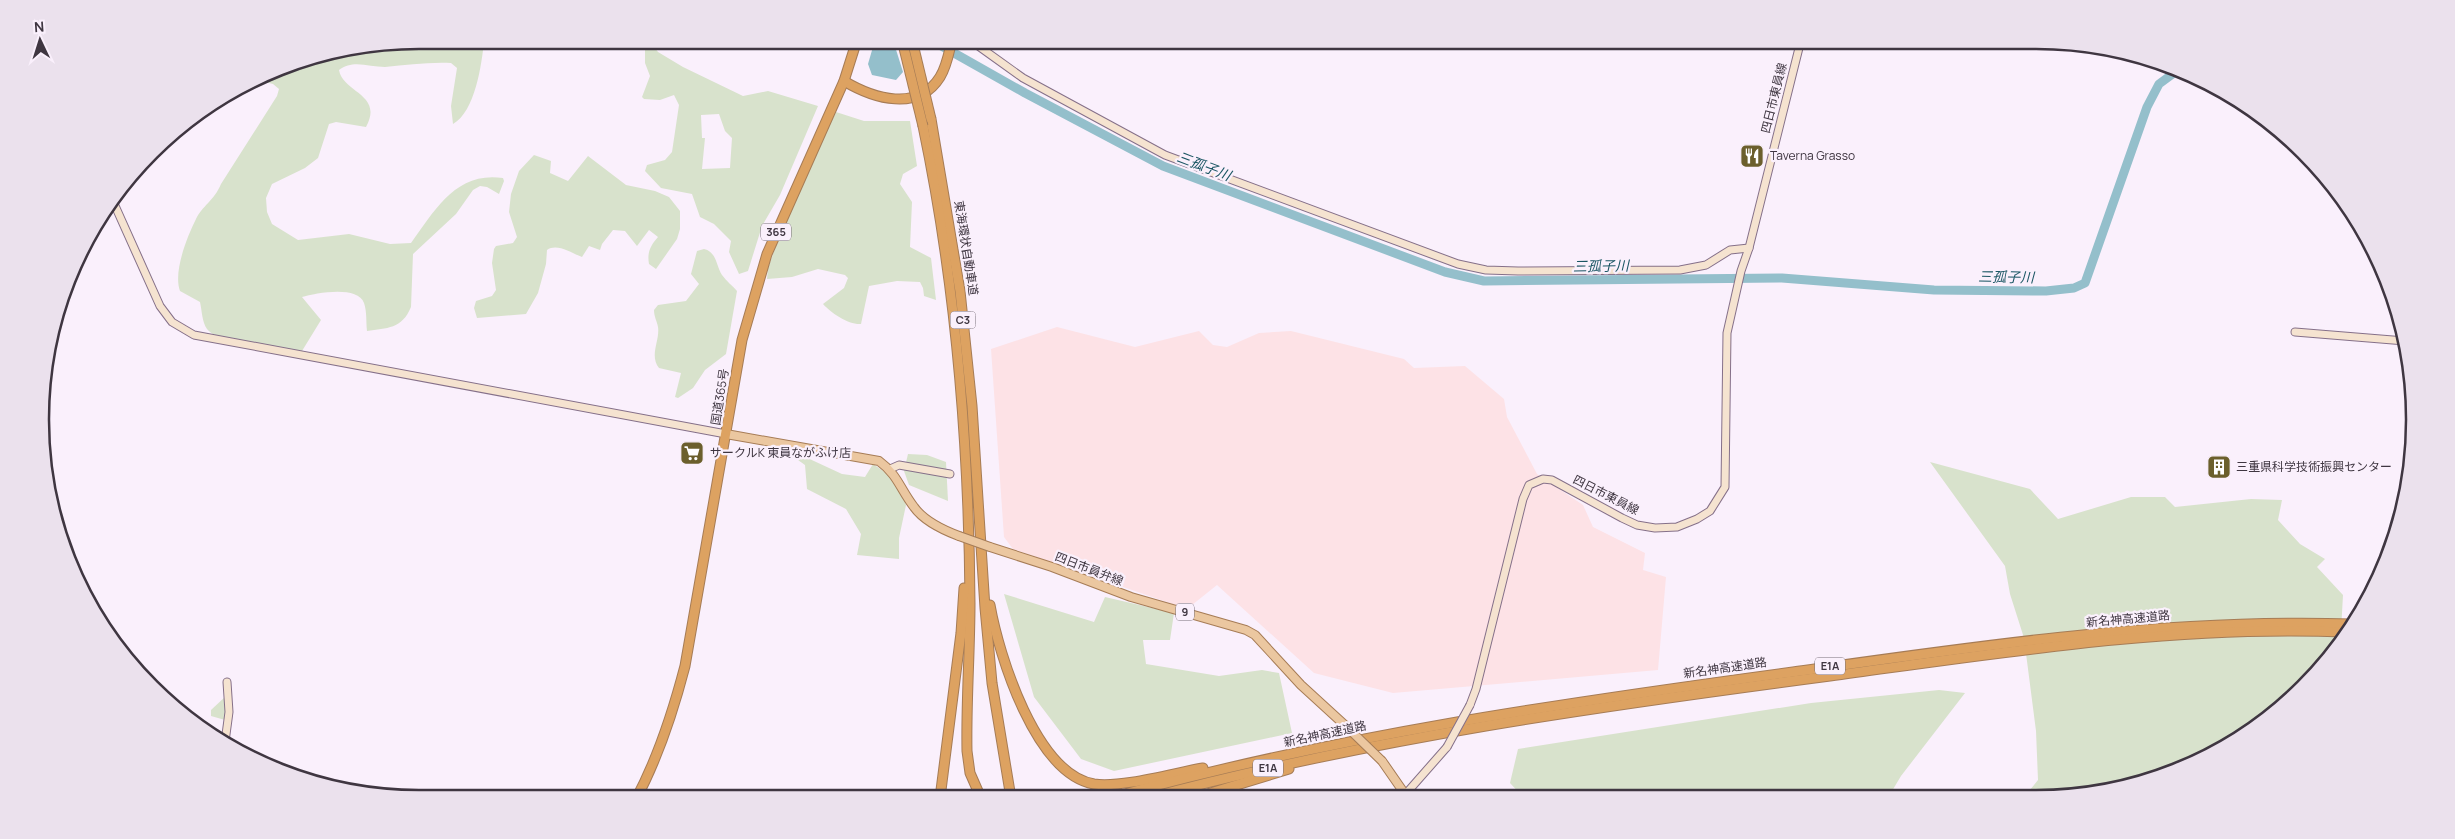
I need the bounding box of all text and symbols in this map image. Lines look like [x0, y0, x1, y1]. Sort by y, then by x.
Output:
north arrow [15, 15, 65, 65]
text: N [33, 17, 45, 36]
street label: 四日市東員線 [1757, 61, 1790, 135]
restaurant icon: Taverna Grasso [1739, 143, 1765, 169]
water label: 三孤子川 [1175, 147, 1236, 185]
place label: Taverna Grasso [1770, 147, 1855, 164]
street label: 東海環状自動車道 [951, 199, 982, 297]
road number: 365 [761, 223, 791, 240]
water label: 三孤子川 [1573, 255, 1631, 275]
water label: 三孤子川 [1978, 267, 2036, 287]
road number: C3 [950, 312, 976, 328]
street label: 国道365号 [707, 367, 732, 426]
supermarket icon: サークルK 東員ながふけ店 [679, 440, 705, 466]
place label: サークルK 東員ながふけ店 [710, 444, 851, 461]
building icon: 三重県科学技術振興センター [2206, 454, 2232, 480]
place label: 三重県科学技術振興センター [2236, 458, 2392, 475]
street label: 四日市東員線 [1570, 471, 1642, 518]
street label: 四日市員弁線 [1053, 548, 1126, 589]
road number: 9 [1176, 604, 1194, 620]
street label: 新名神高速道路 [2085, 606, 2171, 631]
street label: 新名神高速道路 [1682, 653, 1768, 682]
road number: E1A [1815, 658, 1845, 674]
street label: 新名神高速道路 [1282, 716, 1368, 751]
road number: E1A [1253, 760, 1283, 776]

